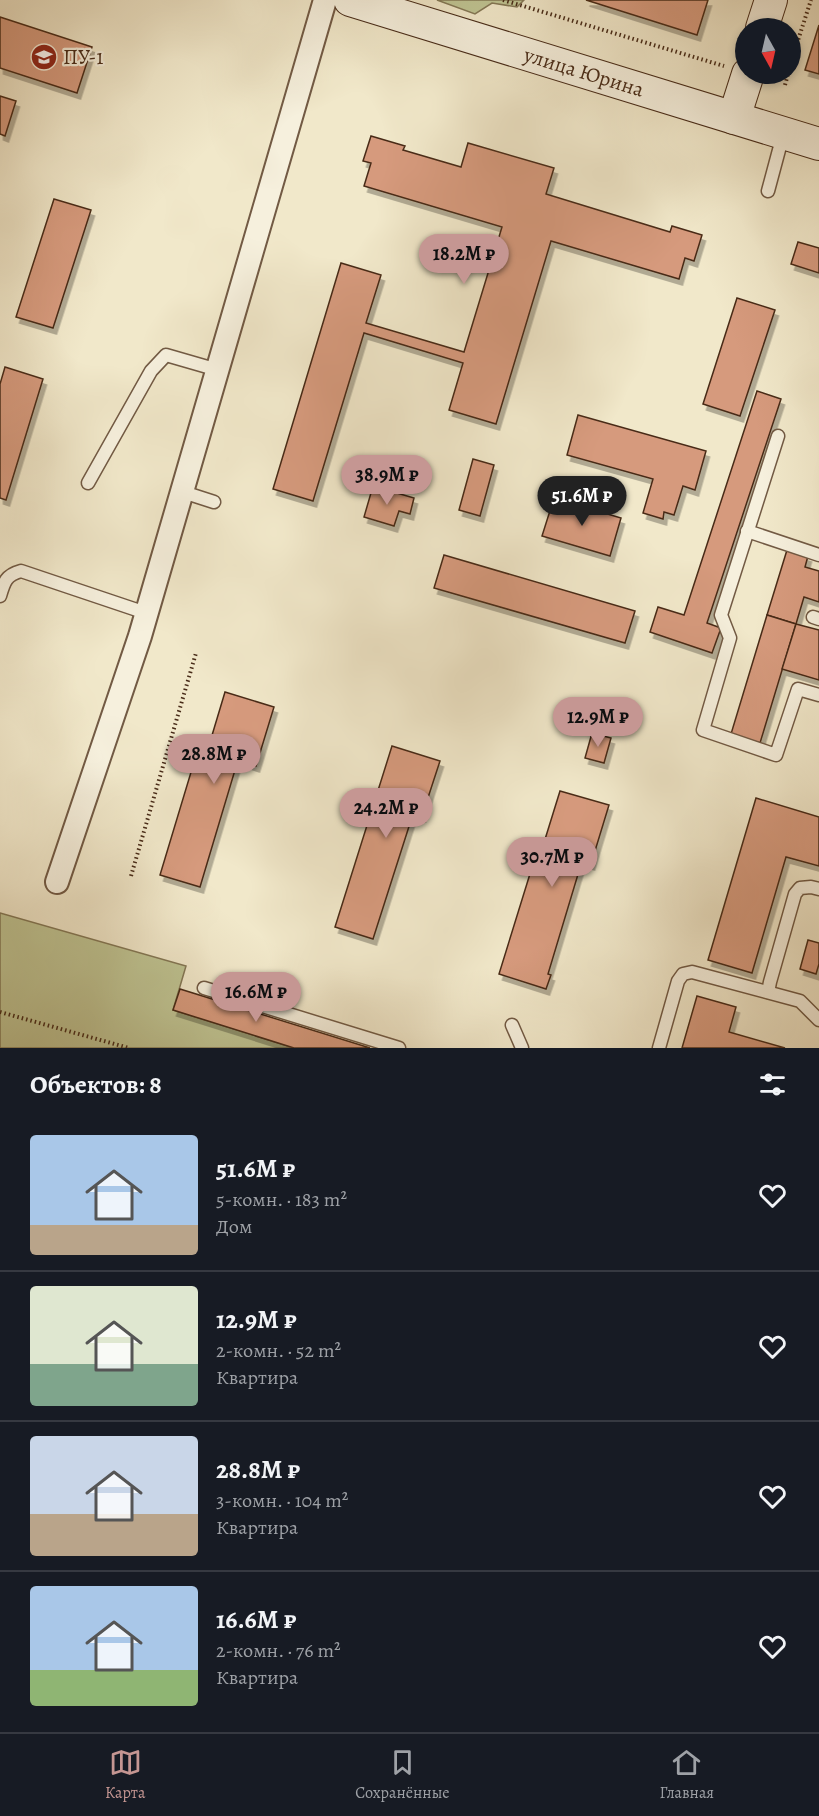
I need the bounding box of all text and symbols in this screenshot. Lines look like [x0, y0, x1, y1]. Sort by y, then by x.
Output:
north arrow [735, 18, 801, 84]
map controls [735, 18, 801, 84]
street label: улица Юрина [520, 40, 648, 104]
school or university icon: ПУ-1 [29, 42, 59, 72]
place label: ПУ-1 [63, 43, 104, 71]
pin: 18.2M ₽ [409, 234, 519, 285]
text: 18.2M ₽ [433, 240, 495, 267]
pin: 38.9M ₽ [332, 455, 442, 506]
text: 38.9M ₽ [355, 461, 419, 488]
pin: 51.6M ₽ [527, 476, 637, 527]
text: 51.6M ₽ [552, 482, 613, 509]
pin: 12.9M ₽ [543, 697, 653, 748]
text: 12.9M ₽ [567, 703, 629, 730]
pin: 28.8M ₽ [159, 734, 269, 785]
text: 28.8M ₽ [182, 740, 246, 767]
pin: 24.2M ₽ [331, 788, 441, 839]
text: 24.2M ₽ [354, 794, 418, 821]
pin: 30.7M ₽ [497, 837, 607, 888]
text: 30.7M ₽ [520, 843, 584, 870]
pin: 16.6M ₽ [201, 972, 311, 1023]
text: 16.6M ₽ [225, 978, 287, 1005]
text: Объектов: 8 [30, 1067, 162, 1102]
icon: filters [756, 1068, 789, 1101]
text: 51.6M ₽ [216, 1151, 295, 1186]
icon: home [78, 1159, 150, 1231]
icon: heart [756, 1179, 789, 1212]
text: 5-комн. · 183 m² [216, 1186, 347, 1213]
text: Дом [216, 1213, 252, 1240]
text: 12.9M ₽ [216, 1302, 297, 1337]
icon: home [78, 1310, 150, 1382]
icon: heart [756, 1330, 789, 1363]
text: 2-комн. · 52 m² [216, 1337, 341, 1364]
text: Квартира [216, 1364, 298, 1391]
text: 28.8M ₽ [216, 1452, 300, 1487]
icon: home [78, 1460, 150, 1532]
icon: heart [756, 1480, 789, 1513]
text: 3-комн. · 104 m² [216, 1487, 348, 1514]
text: Квартира [216, 1514, 298, 1541]
text: 16.6M ₽ [216, 1602, 296, 1637]
icon: home [78, 1610, 150, 1682]
icon: heart [756, 1630, 789, 1663]
text: 2-комн. · 76 m² [216, 1637, 341, 1664]
text: Квартира [216, 1664, 298, 1691]
tab: Карта [105, 1746, 145, 1804]
tab: Сохранённые [355, 1746, 450, 1804]
tab: Главная [660, 1746, 714, 1804]

